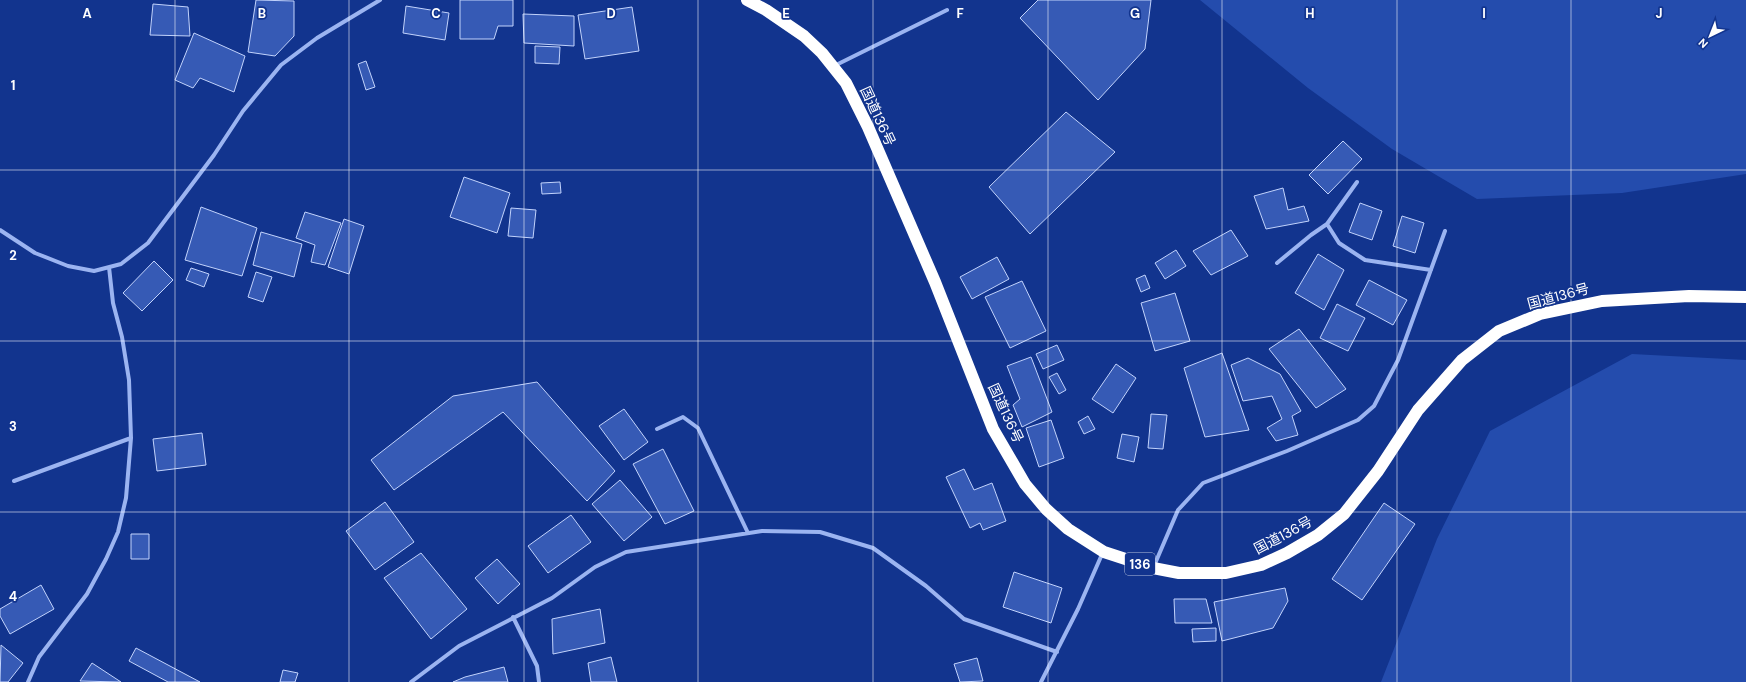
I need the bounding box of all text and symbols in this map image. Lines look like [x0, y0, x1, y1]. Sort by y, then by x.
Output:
text: A [82, 5, 92, 22]
text: B [258, 5, 266, 22]
text: C [431, 5, 441, 22]
text: D [606, 5, 616, 22]
text: E [782, 5, 790, 22]
text: F [956, 5, 964, 22]
text: G [1130, 5, 1140, 22]
text: H [1305, 5, 1315, 22]
text: I [1482, 5, 1486, 22]
text: J [1655, 5, 1663, 22]
north arrow [1690, 16, 1730, 56]
text: N [1695, 35, 1711, 51]
text: 1 [11, 77, 15, 94]
street label: 国道136号 [856, 83, 900, 149]
text: 2 [9, 247, 17, 264]
street label: 国道136号 [1525, 279, 1591, 313]
street label: 国道136号 [984, 380, 1028, 446]
text: 3 [9, 418, 17, 435]
street label: 国道136号 [1251, 512, 1315, 558]
road number: 136 [1125, 553, 1155, 575]
text: 4 [9, 588, 17, 605]

